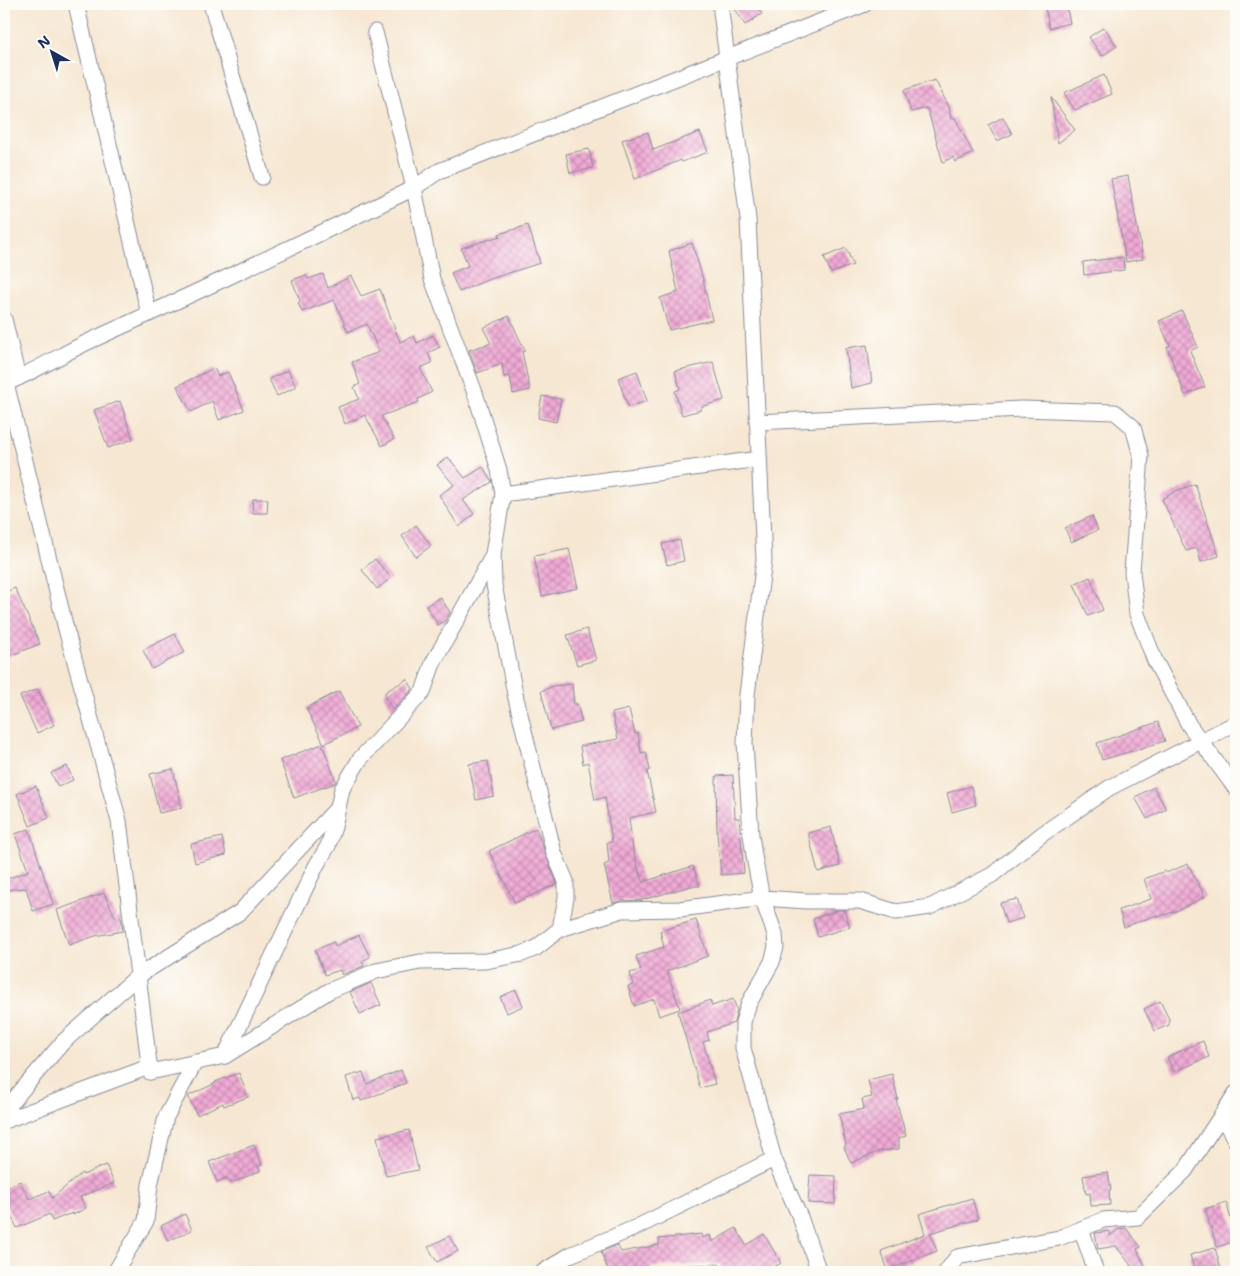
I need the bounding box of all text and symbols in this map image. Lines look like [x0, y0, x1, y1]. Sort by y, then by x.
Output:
north arrow [28, 28, 78, 78]
text: N [34, 31, 54, 52]

